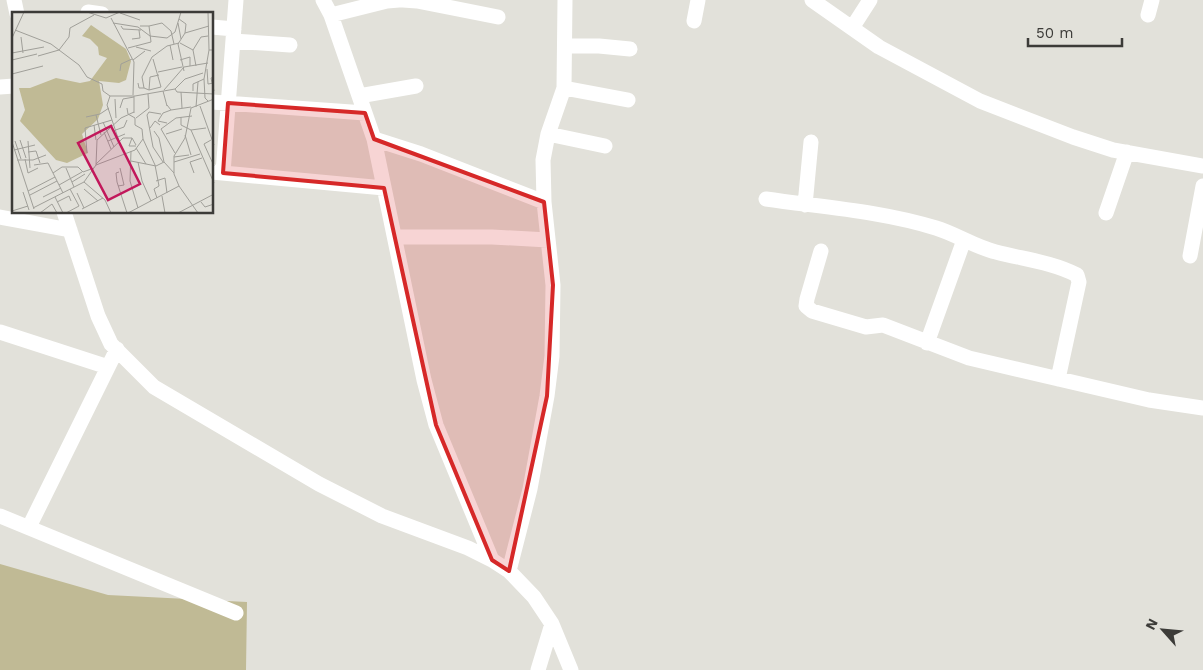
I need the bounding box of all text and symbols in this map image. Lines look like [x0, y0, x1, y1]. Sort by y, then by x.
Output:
inset map [12, 12, 214, 214]
scale bar [1028, 15, 1122, 47]
text: 50 m [1036, 24, 1073, 42]
north arrow [1138, 605, 1188, 655]
text: N [1142, 616, 1161, 632]

